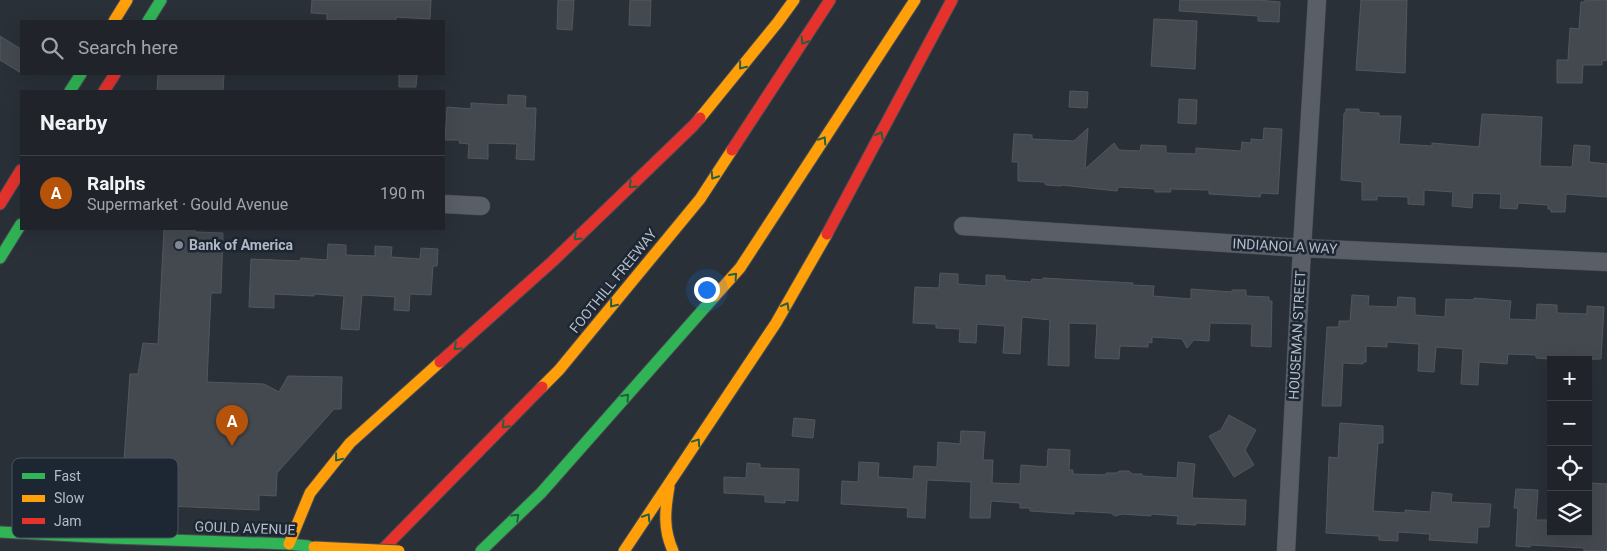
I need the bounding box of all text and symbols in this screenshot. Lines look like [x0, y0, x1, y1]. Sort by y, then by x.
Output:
search box [20, 20, 445, 75]
icon: search [38, 34, 66, 62]
one-way arrow [800, 35, 810, 44]
text: Search here [78, 36, 178, 59]
one-way arrow [739, 60, 748, 69]
text: Nearby [40, 111, 107, 135]
one-way arrow [874, 132, 884, 141]
one-way arrow [817, 137, 827, 146]
one-way arrow [711, 171, 720, 180]
text: Ralphs [87, 172, 145, 195]
one-way arrow [628, 179, 637, 188]
text: A [51, 184, 61, 203]
text: 190 m [380, 184, 425, 203]
text: Supermarket · Gould Avenue [87, 195, 288, 214]
street label: FOOTHILL FREEWAY [566, 225, 660, 336]
one-way arrow [573, 232, 582, 241]
street label: INDIANOLA WAY [1232, 235, 1338, 257]
place label: Bank of America [189, 237, 294, 253]
marker: Bank of America [173, 239, 185, 251]
street label: HOUSEMAN STREET [1286, 269, 1308, 400]
one-way arrow [728, 272, 737, 281]
your location [694, 277, 720, 303]
one-way arrow [611, 298, 619, 307]
one-way arrow [780, 302, 790, 311]
one-way arrow [453, 341, 462, 350]
map controls [1547, 356, 1592, 536]
button: + [1547, 356, 1592, 401]
one-way arrow [620, 394, 629, 403]
button: − [1547, 401, 1592, 446]
pin: A [216, 405, 248, 446]
one-way arrow [502, 419, 511, 428]
one-way arrow [691, 438, 700, 448]
button: locate [1547, 446, 1592, 491]
one-way arrow [334, 452, 343, 461]
legend [12, 458, 178, 538]
text: Fast [54, 468, 81, 484]
text: Slow [54, 490, 85, 506]
button: layers [1547, 491, 1592, 536]
text: Jam [54, 513, 82, 529]
one-way arrow [641, 513, 650, 522]
one-way arrow [511, 514, 520, 523]
street label: GOULD AVENUE [194, 518, 296, 538]

